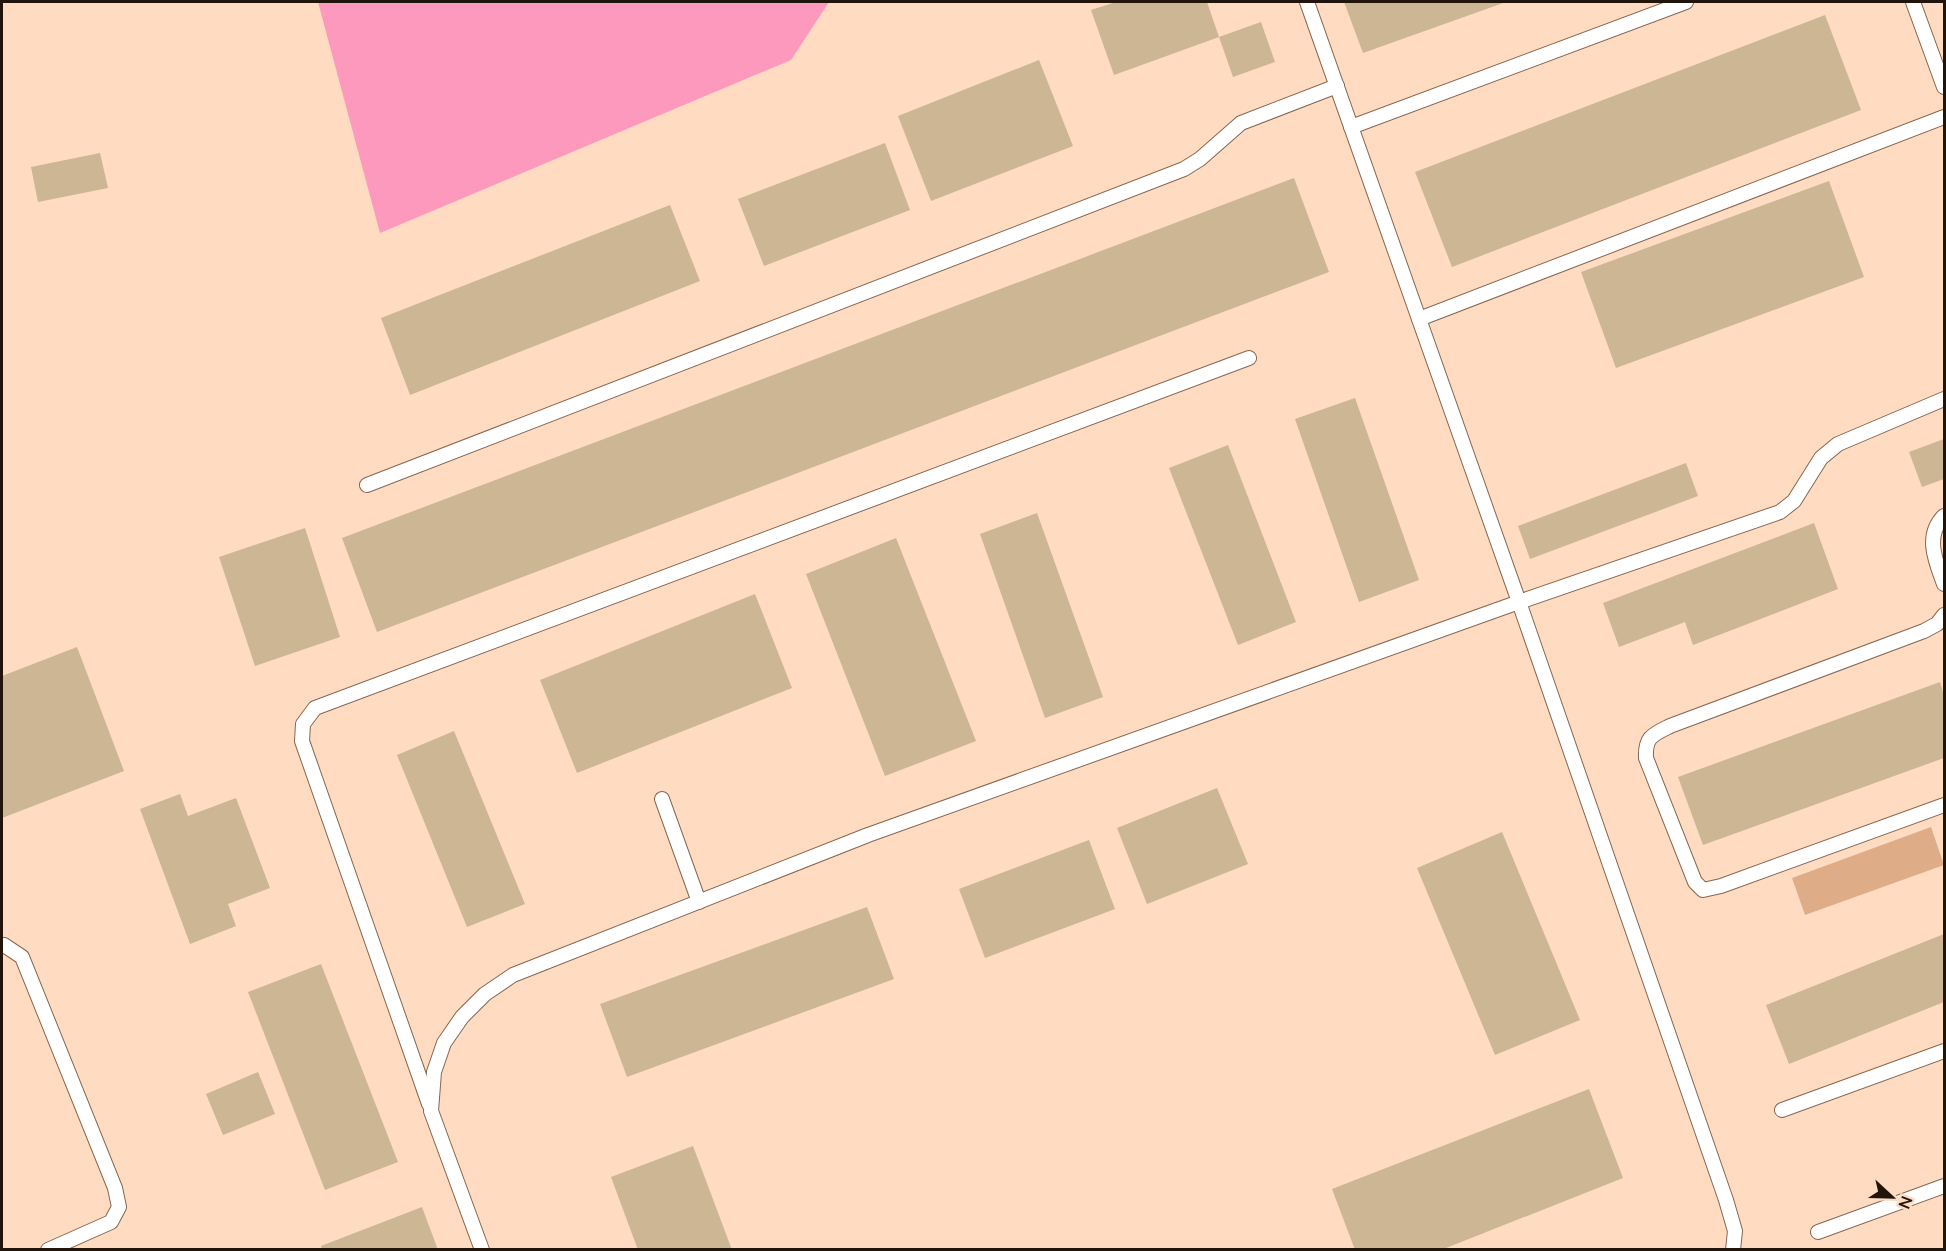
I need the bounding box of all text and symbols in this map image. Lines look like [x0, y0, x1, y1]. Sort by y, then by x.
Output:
north arrow [1862, 1167, 1922, 1227]
text: N [1893, 1193, 1917, 1212]

